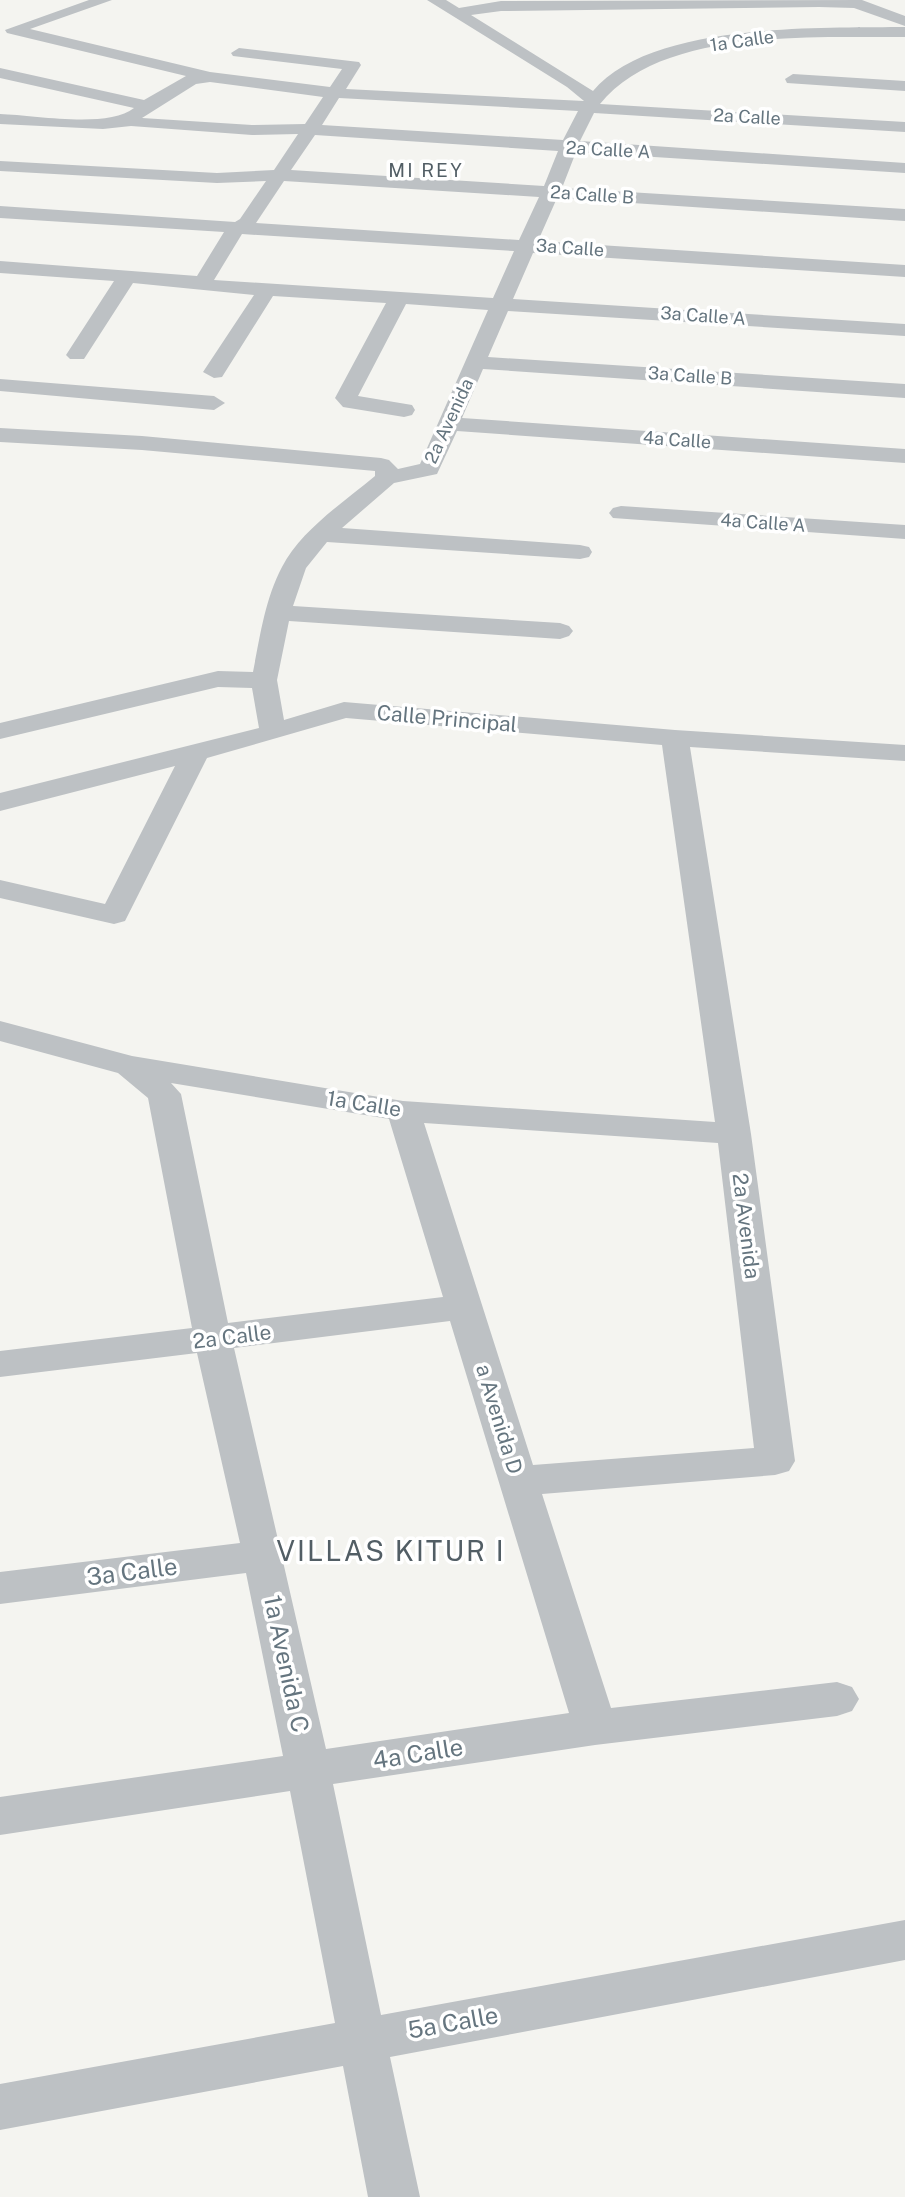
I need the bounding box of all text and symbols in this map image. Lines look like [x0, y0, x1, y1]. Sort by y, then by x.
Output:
street label: 1a Calle [709, 26, 775, 55]
street label: 2a Calle [713, 104, 781, 129]
street label: 2a Calle A [565, 137, 651, 162]
district label: MI REY [388, 159, 464, 181]
street label: 2a Calle B [549, 181, 635, 208]
street label: 3a Calle [535, 235, 605, 260]
street label: 3a Calle A [660, 302, 747, 329]
street label: 3a Calle B [647, 362, 733, 389]
street label: 2a Avenida [420, 375, 477, 467]
street label: 4a Calle [642, 427, 712, 452]
street label: 4a Calle A [720, 509, 807, 536]
street label: Calle Principal [376, 700, 518, 737]
street label: 1a Calle [325, 1085, 403, 1122]
street label: 2a Avenida [728, 1172, 765, 1280]
street label: 2a Calle [191, 1319, 273, 1354]
street label: a Avenida D [471, 1361, 528, 1477]
district label: VILLAS KITUR I [276, 1534, 506, 1567]
street label: 3a Calle [85, 1552, 179, 1590]
street label: 1a Avenida C [259, 1593, 315, 1735]
street label: 4a Calle [371, 1732, 465, 1774]
street label: 5a Calle [405, 2000, 500, 2044]

